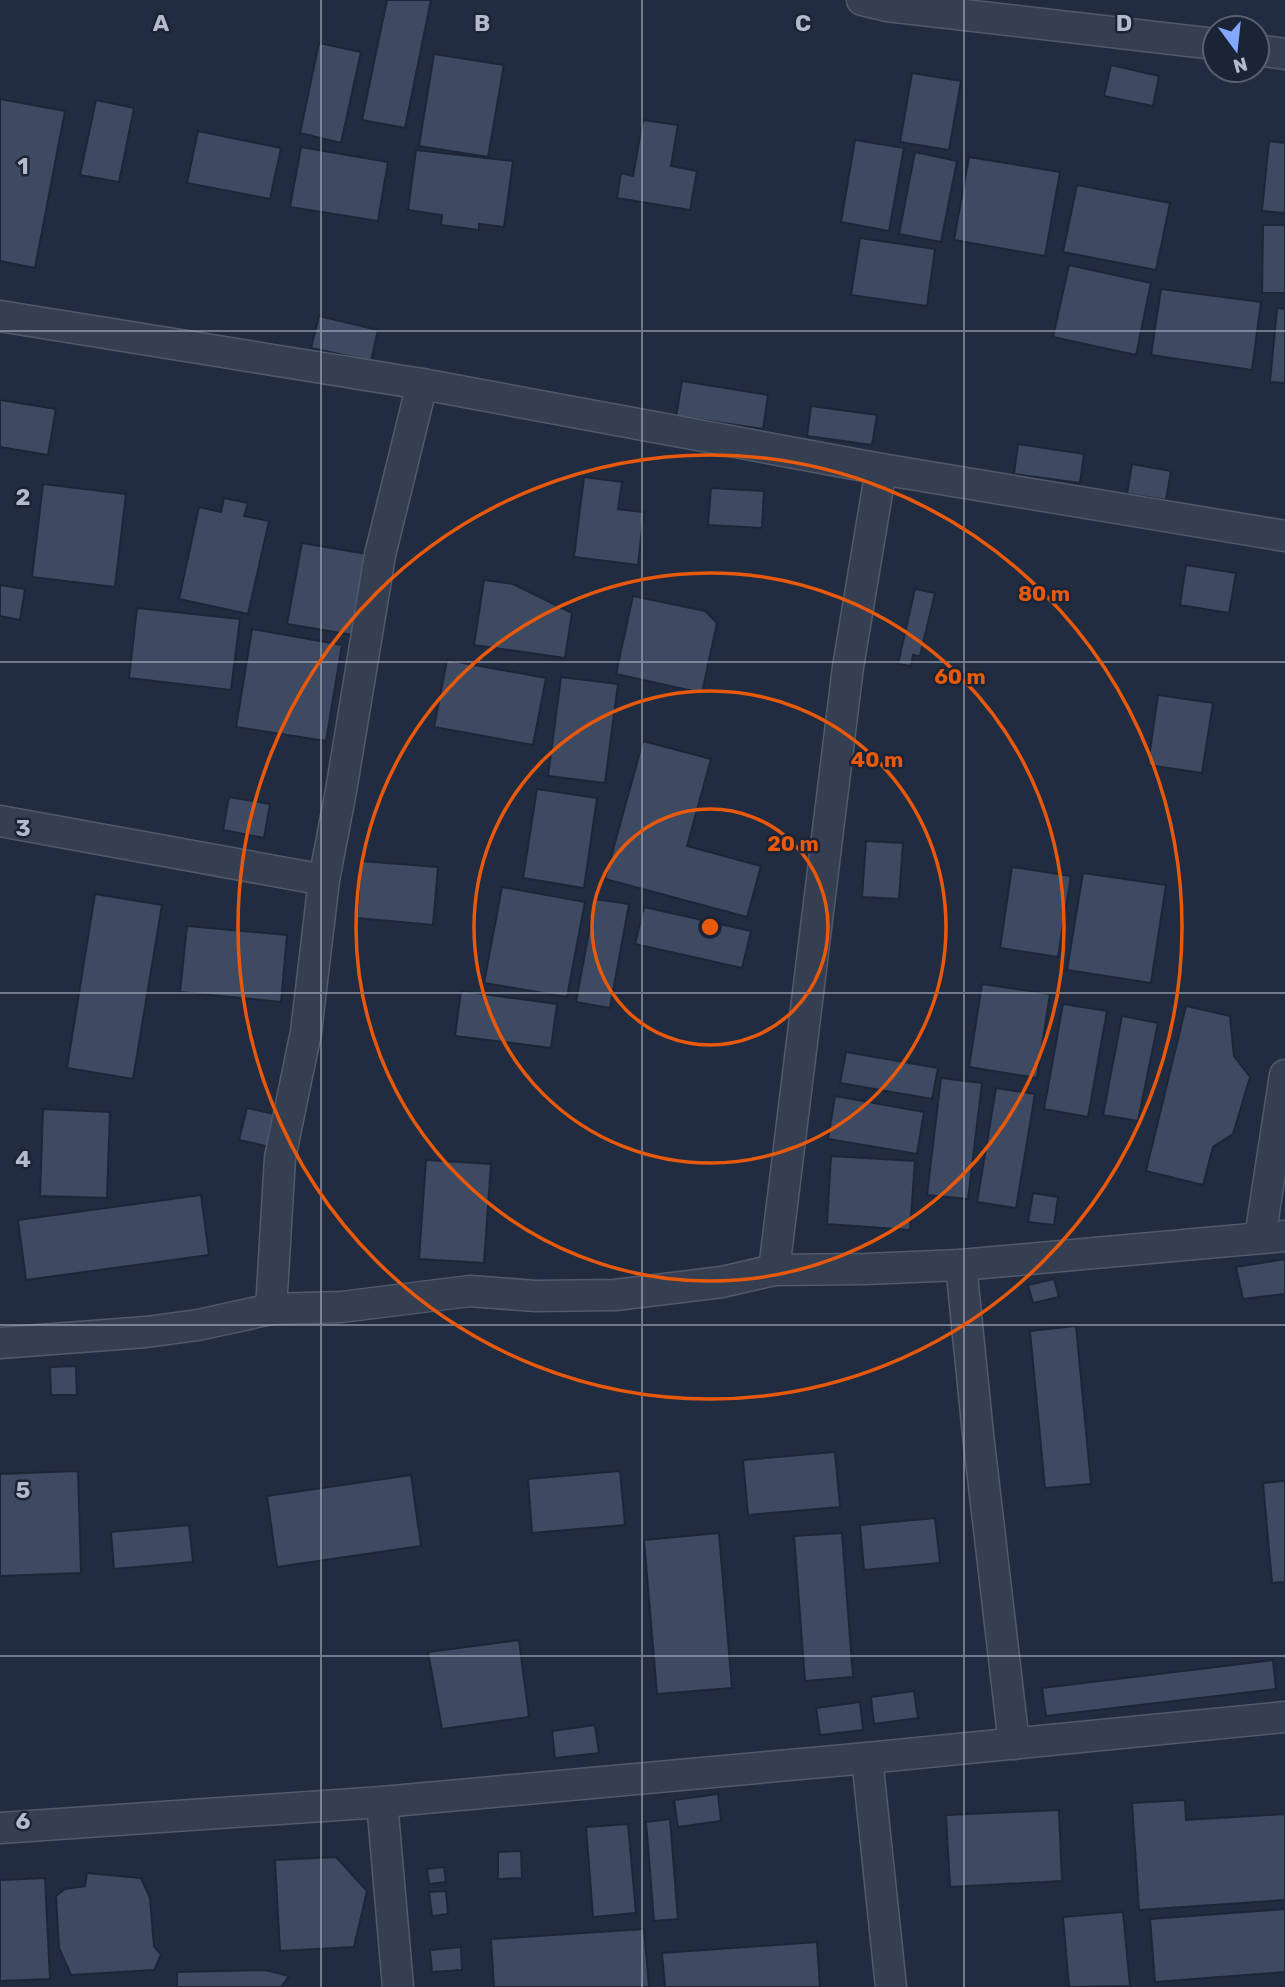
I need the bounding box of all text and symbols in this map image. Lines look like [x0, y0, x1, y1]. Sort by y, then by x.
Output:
text: A [153, 9, 170, 37]
text: B [474, 9, 490, 37]
text: C [795, 9, 811, 37]
text: D [1116, 9, 1132, 37]
north arrow [1201, 14, 1271, 84]
text: N [1231, 52, 1250, 78]
text: 1 [17, 152, 29, 180]
text: 2 [16, 483, 30, 511]
text: 80 m [1018, 581, 1070, 606]
text: 60 m [934, 664, 986, 689]
text: 40 m [851, 747, 903, 772]
text: 3 [15, 814, 31, 842]
text: 20 m [767, 831, 819, 856]
centre of rings [698, 915, 722, 939]
text: 4 [15, 1145, 31, 1173]
text: 5 [16, 1476, 31, 1504]
text: 6 [16, 1807, 31, 1835]

